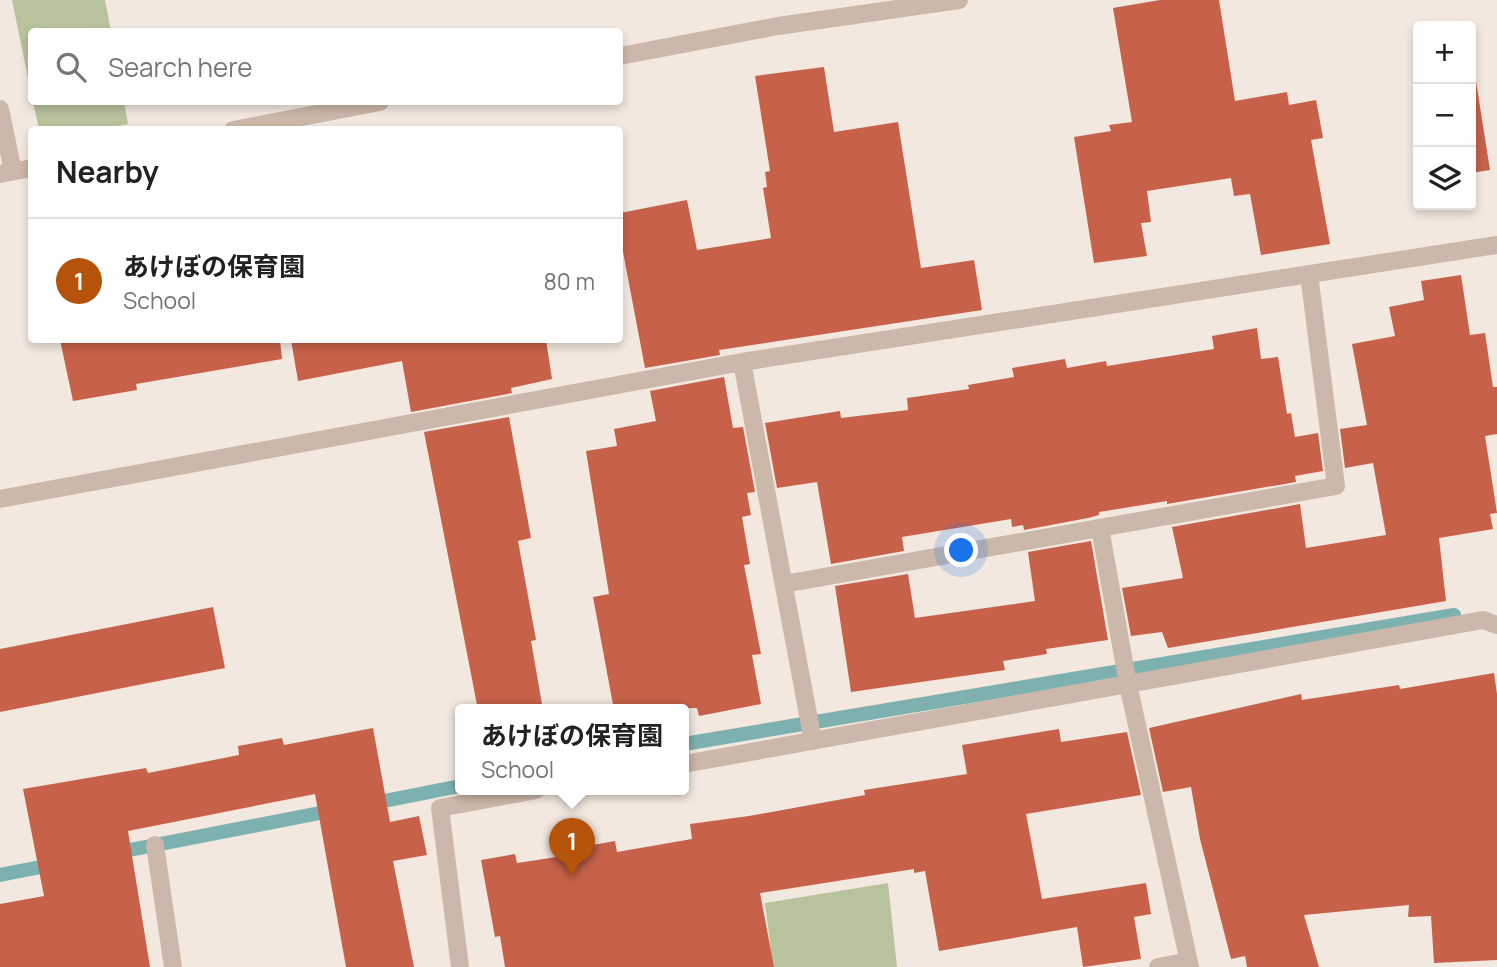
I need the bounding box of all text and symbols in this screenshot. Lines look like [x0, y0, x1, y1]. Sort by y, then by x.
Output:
map controls [1413, 21, 1476, 210]
button: + [1413, 21, 1476, 84]
search box [28, 28, 623, 105]
icon: search [52, 48, 90, 86]
text: Search here [108, 49, 253, 85]
button: − [1413, 84, 1476, 147]
button: layers [1413, 147, 1476, 210]
text: Nearby [56, 151, 159, 192]
text: あけぼの保育園 [123, 248, 305, 284]
text: 1 [74, 265, 84, 297]
text: 80 m [544, 265, 595, 297]
text: School [123, 284, 196, 316]
your location [944, 533, 978, 567]
popup [455, 704, 689, 795]
text: あけぼの保育園 [481, 717, 663, 753]
text: School [481, 753, 554, 785]
pin: 1 [549, 818, 595, 876]

